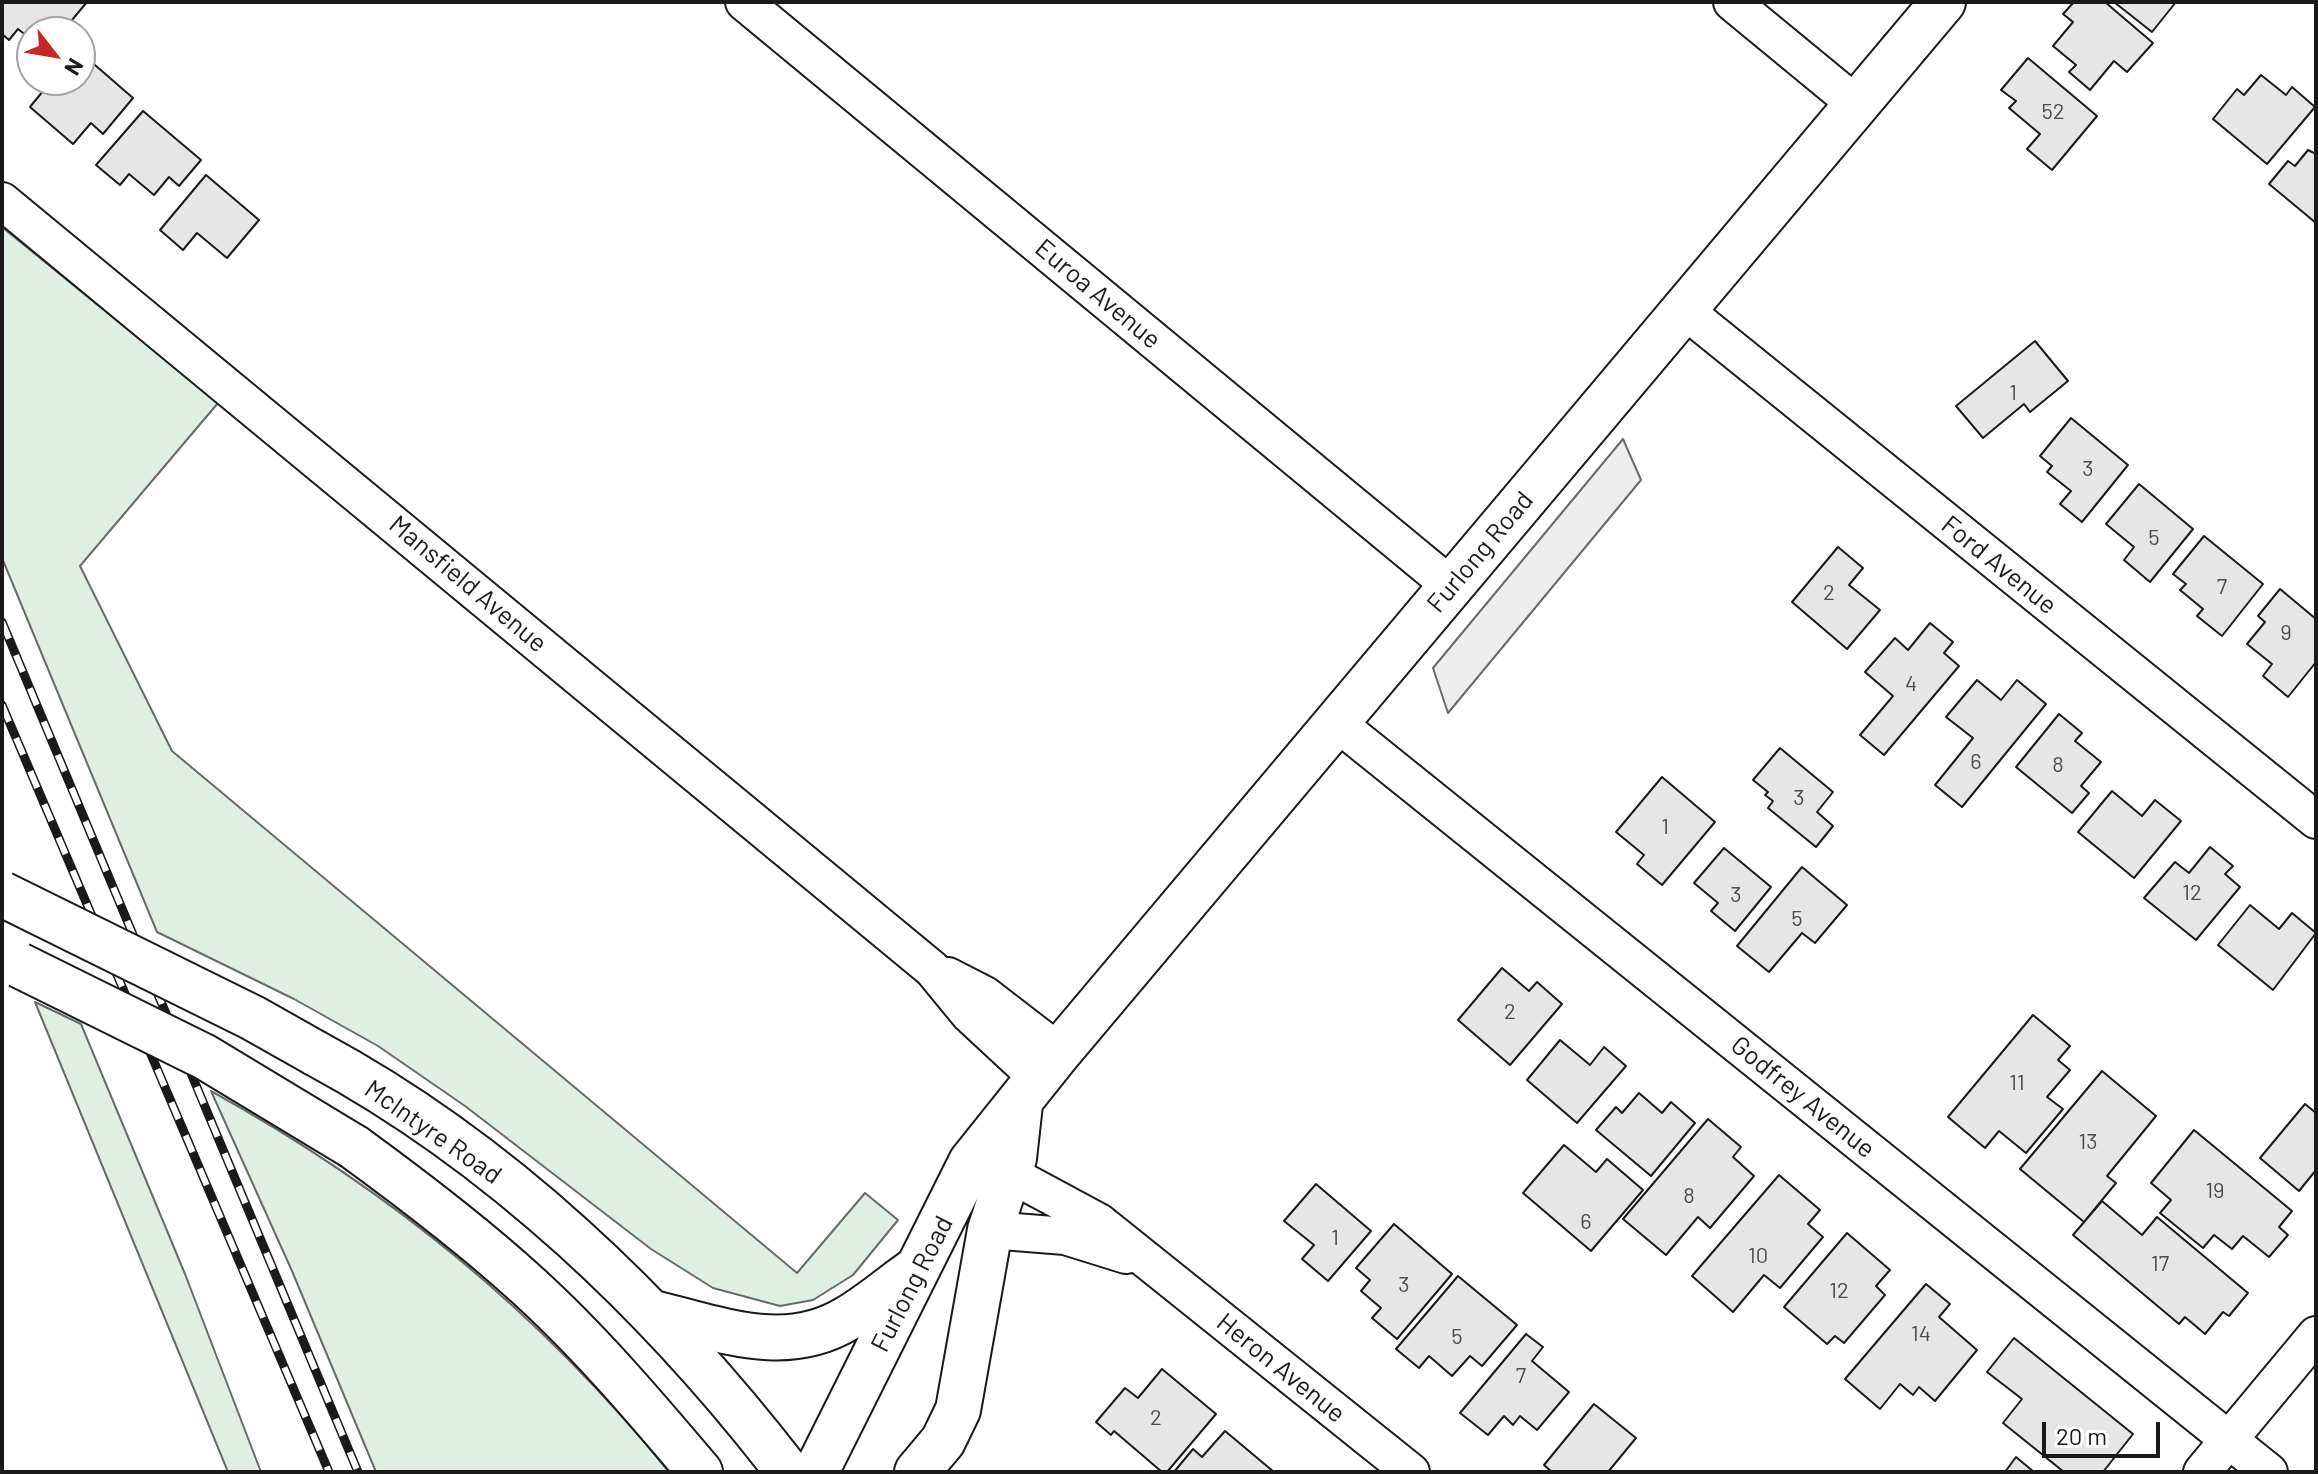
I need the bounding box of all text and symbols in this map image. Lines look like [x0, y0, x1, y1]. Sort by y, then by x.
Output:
north arrow [16, 16, 96, 96]
text: N [60, 54, 90, 80]
house number: 52 [2041, 99, 2065, 125]
street label: Euroa Avenue [1029, 232, 1167, 356]
house number: 1 [2009, 380, 2017, 406]
house number: 3 [2082, 456, 2094, 482]
street label: Furlong Road [1420, 485, 1540, 619]
street label: Mansfield Avenue [383, 509, 553, 659]
street label: Ford Avenue [1935, 509, 2063, 621]
house number: 5 [2148, 525, 2160, 551]
house number: 7 [2217, 574, 2227, 600]
house number: 2 [1823, 580, 1835, 606]
house number: 9 [2280, 620, 2292, 646]
house number: 4 [1905, 671, 1917, 697]
house number: 6 [1970, 749, 1982, 775]
house number: 8 [2052, 752, 2064, 778]
house number: 3 [1793, 785, 1805, 811]
house number: 1 [1661, 814, 1669, 840]
house number: 12 [2182, 880, 2202, 906]
house number: 3 [1730, 882, 1742, 908]
house number: 5 [1791, 906, 1803, 932]
house number: 2 [1504, 999, 1516, 1025]
street label: Godfrey Avenue [1725, 1029, 1881, 1165]
house number: 11 [2009, 1070, 2025, 1096]
street label: McIntyre Road [358, 1073, 508, 1191]
house number: 13 [2078, 1129, 2098, 1155]
house number: 19 [2205, 1178, 2225, 1204]
house number: 8 [1683, 1183, 1695, 1209]
house number: 6 [1580, 1209, 1592, 1235]
street label: Furlong Road [864, 1211, 960, 1357]
house number: 1 [1331, 1225, 1339, 1251]
house number: 10 [1748, 1243, 1768, 1269]
house number: 17 [2151, 1251, 2169, 1277]
house number: 3 [1398, 1272, 1410, 1298]
house number: 12 [1829, 1278, 1849, 1304]
street label: Heron Avenue [1210, 1307, 1352, 1429]
house number: 14 [1911, 1321, 1931, 1347]
house number: 5 [1451, 1324, 1463, 1350]
house number: 7 [1516, 1363, 1526, 1389]
house number: 2 [1150, 1405, 1162, 1431]
scale bar [2046, 1406, 2164, 1456]
text: 20 m [2056, 1421, 2107, 1450]

